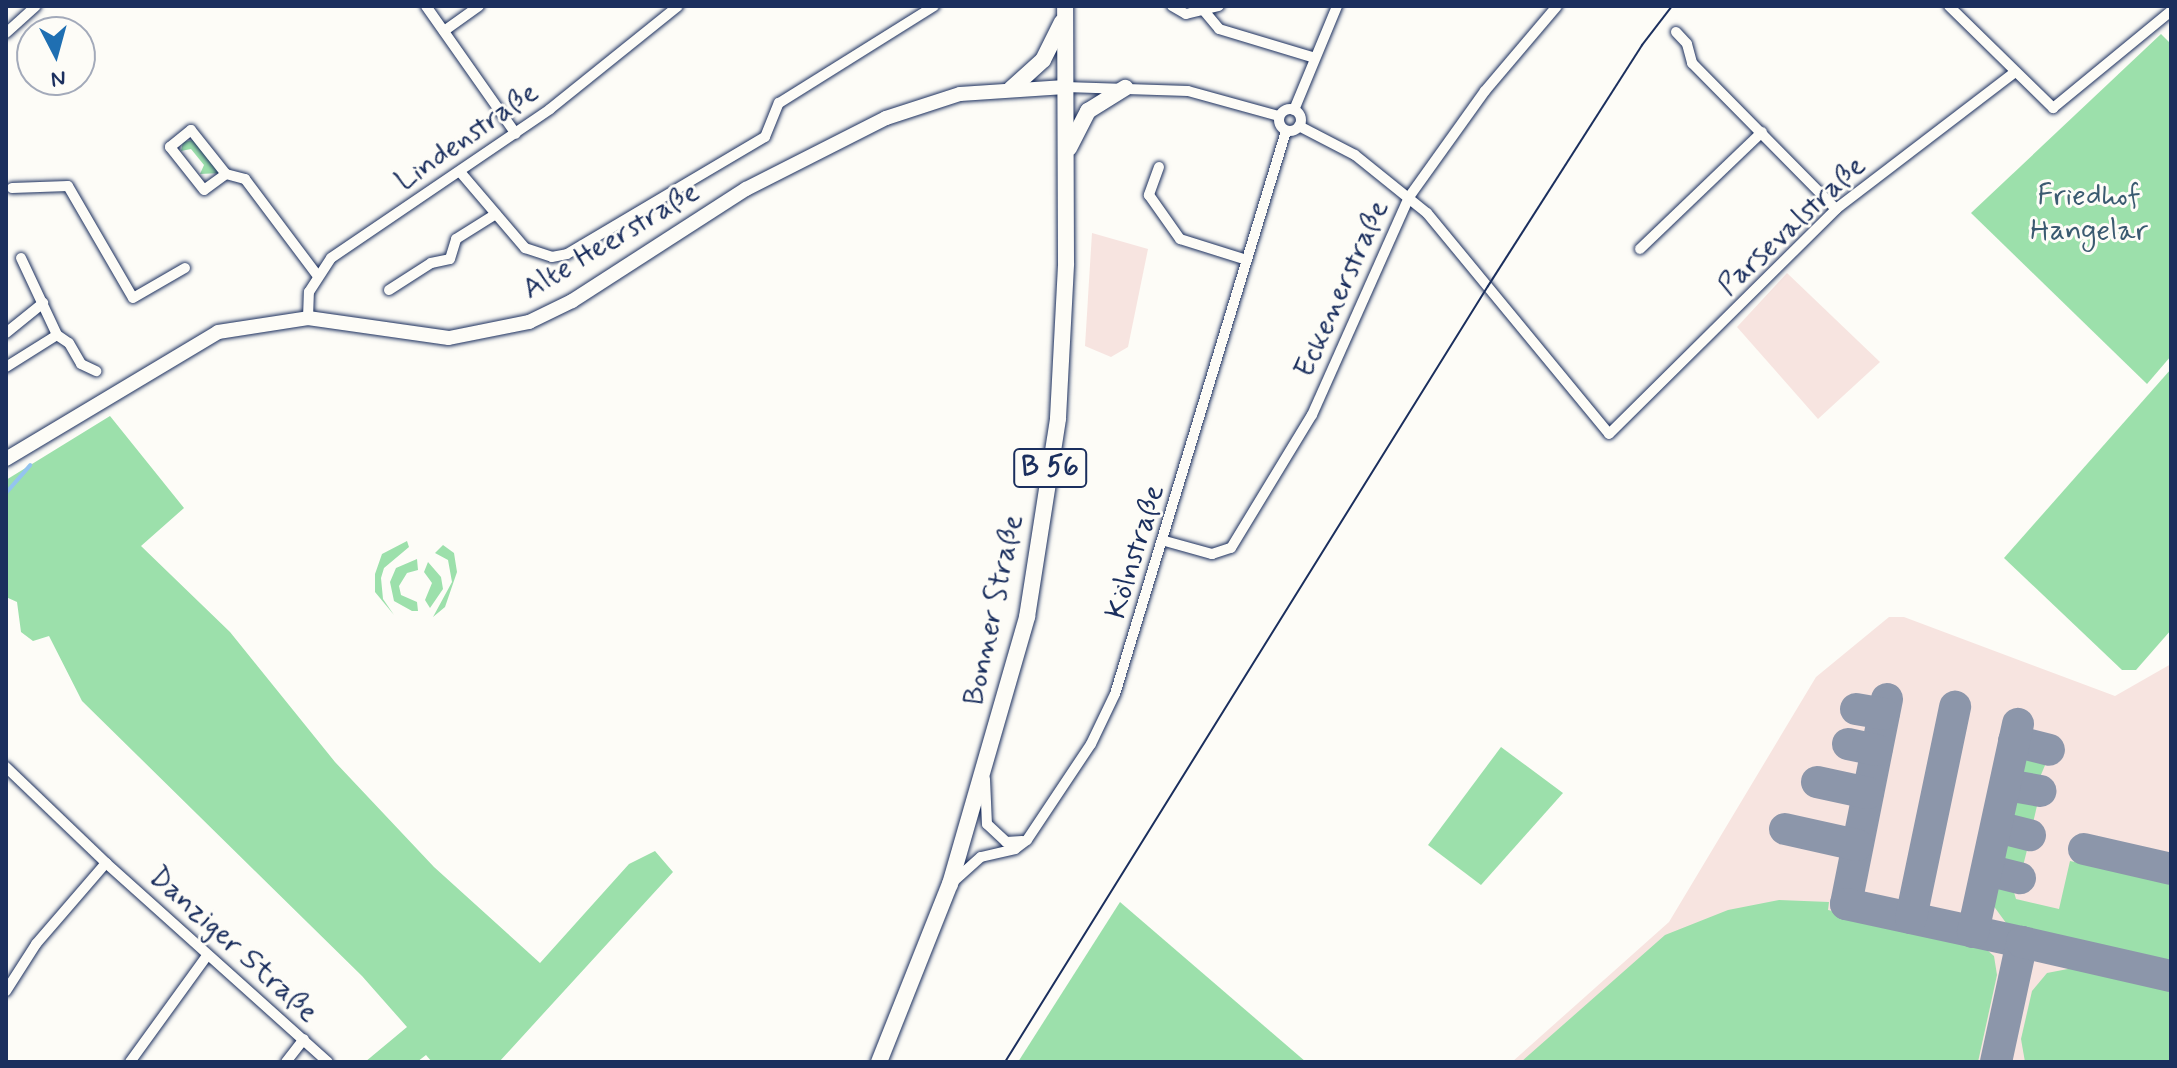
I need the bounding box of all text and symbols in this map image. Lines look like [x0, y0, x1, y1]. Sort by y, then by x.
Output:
north arrow [16, 16, 96, 96]
text: N [50, 63, 67, 93]
street label: Lindenstraße [389, 75, 545, 199]
street label: Parsevalstraße [1710, 148, 1874, 304]
street label: Alte Heerstraße [516, 174, 706, 308]
park label: Friedhof Hangelar [2030, 178, 2148, 248]
street label: Eckenerstraße [1287, 195, 1397, 383]
road number: B 56 [1012, 444, 1088, 492]
street label: Kölnstraße [1099, 481, 1173, 623]
street label: Bonner Straße [956, 511, 1032, 709]
street label: Danziger Straße [142, 861, 324, 1029]

